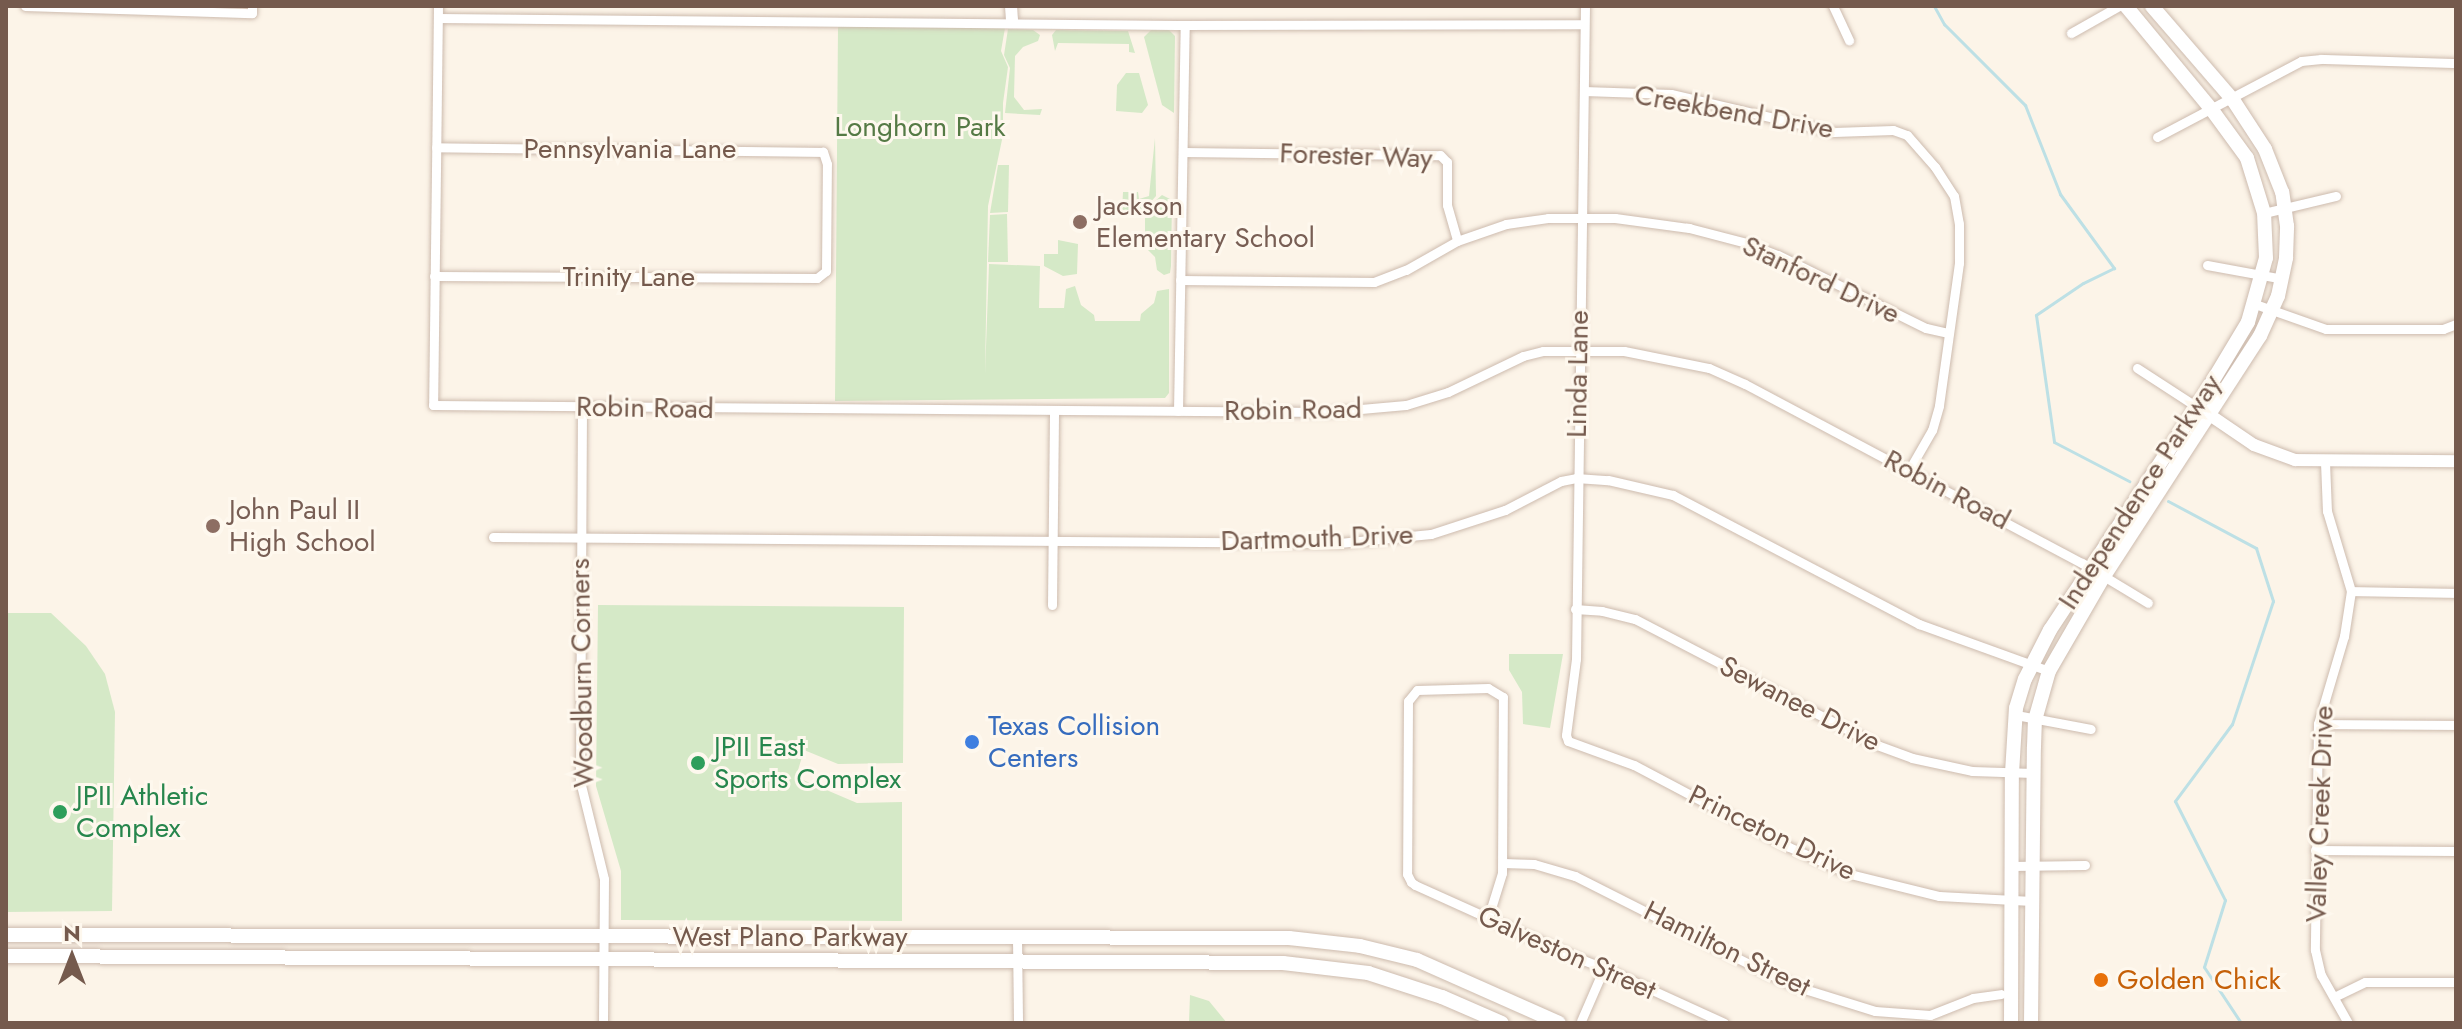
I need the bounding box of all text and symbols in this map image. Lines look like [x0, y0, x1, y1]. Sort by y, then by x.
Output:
street label: Creekbend Drive [1632, 78, 1836, 146]
park label: Longhorn Park [834, 110, 1006, 144]
street label: Pennsylvania Lane [523, 132, 737, 166]
street label: Forester Way [1279, 137, 1433, 175]
place label: Jackson Elementary School [1096, 189, 1315, 255]
marker: Jackson Elementary School [1071, 213, 1089, 231]
street label: Stanford Drive [1737, 229, 1905, 331]
street label: Trinity Lane [563, 260, 695, 294]
street label: Linda Lane [1560, 310, 1596, 438]
street label: Independence Parkway [2051, 368, 2229, 616]
street label: Robin Road [576, 390, 714, 426]
street label: Robin Road [1224, 392, 1362, 428]
street label: Robin Road [1878, 443, 2016, 537]
place label: John Paul II High School [229, 493, 376, 559]
marker: John Paul II High School [204, 517, 222, 535]
street label: Dartmouth Drive [1220, 518, 1414, 558]
street label: Woodburn Corners [563, 558, 601, 788]
street label: Sewanee Drive [1714, 649, 1886, 759]
street label: Valley Creek Drive [2299, 705, 2341, 923]
place label: Texas Collision Centers [988, 709, 1160, 775]
place label: JPII East Sports Complex [714, 730, 901, 796]
marker: Texas Collision Centers [963, 733, 981, 751]
marker: JPII East Sports Complex [689, 754, 707, 772]
street label: Princeton Drive [1683, 778, 1861, 888]
place label: JPII Athletic Complex [76, 779, 208, 845]
marker: JPII Athletic Complex [51, 803, 69, 821]
street label: Hamilton Street [1638, 894, 1816, 1004]
street label: Galveston Street [1473, 899, 1661, 1007]
north arrow [32, 917, 112, 997]
text: N [63, 917, 81, 949]
street label: West Plano Parkway [673, 920, 907, 954]
place label: Golden Chick [2117, 963, 2281, 997]
marker: Golden Chick [2092, 971, 2110, 989]

